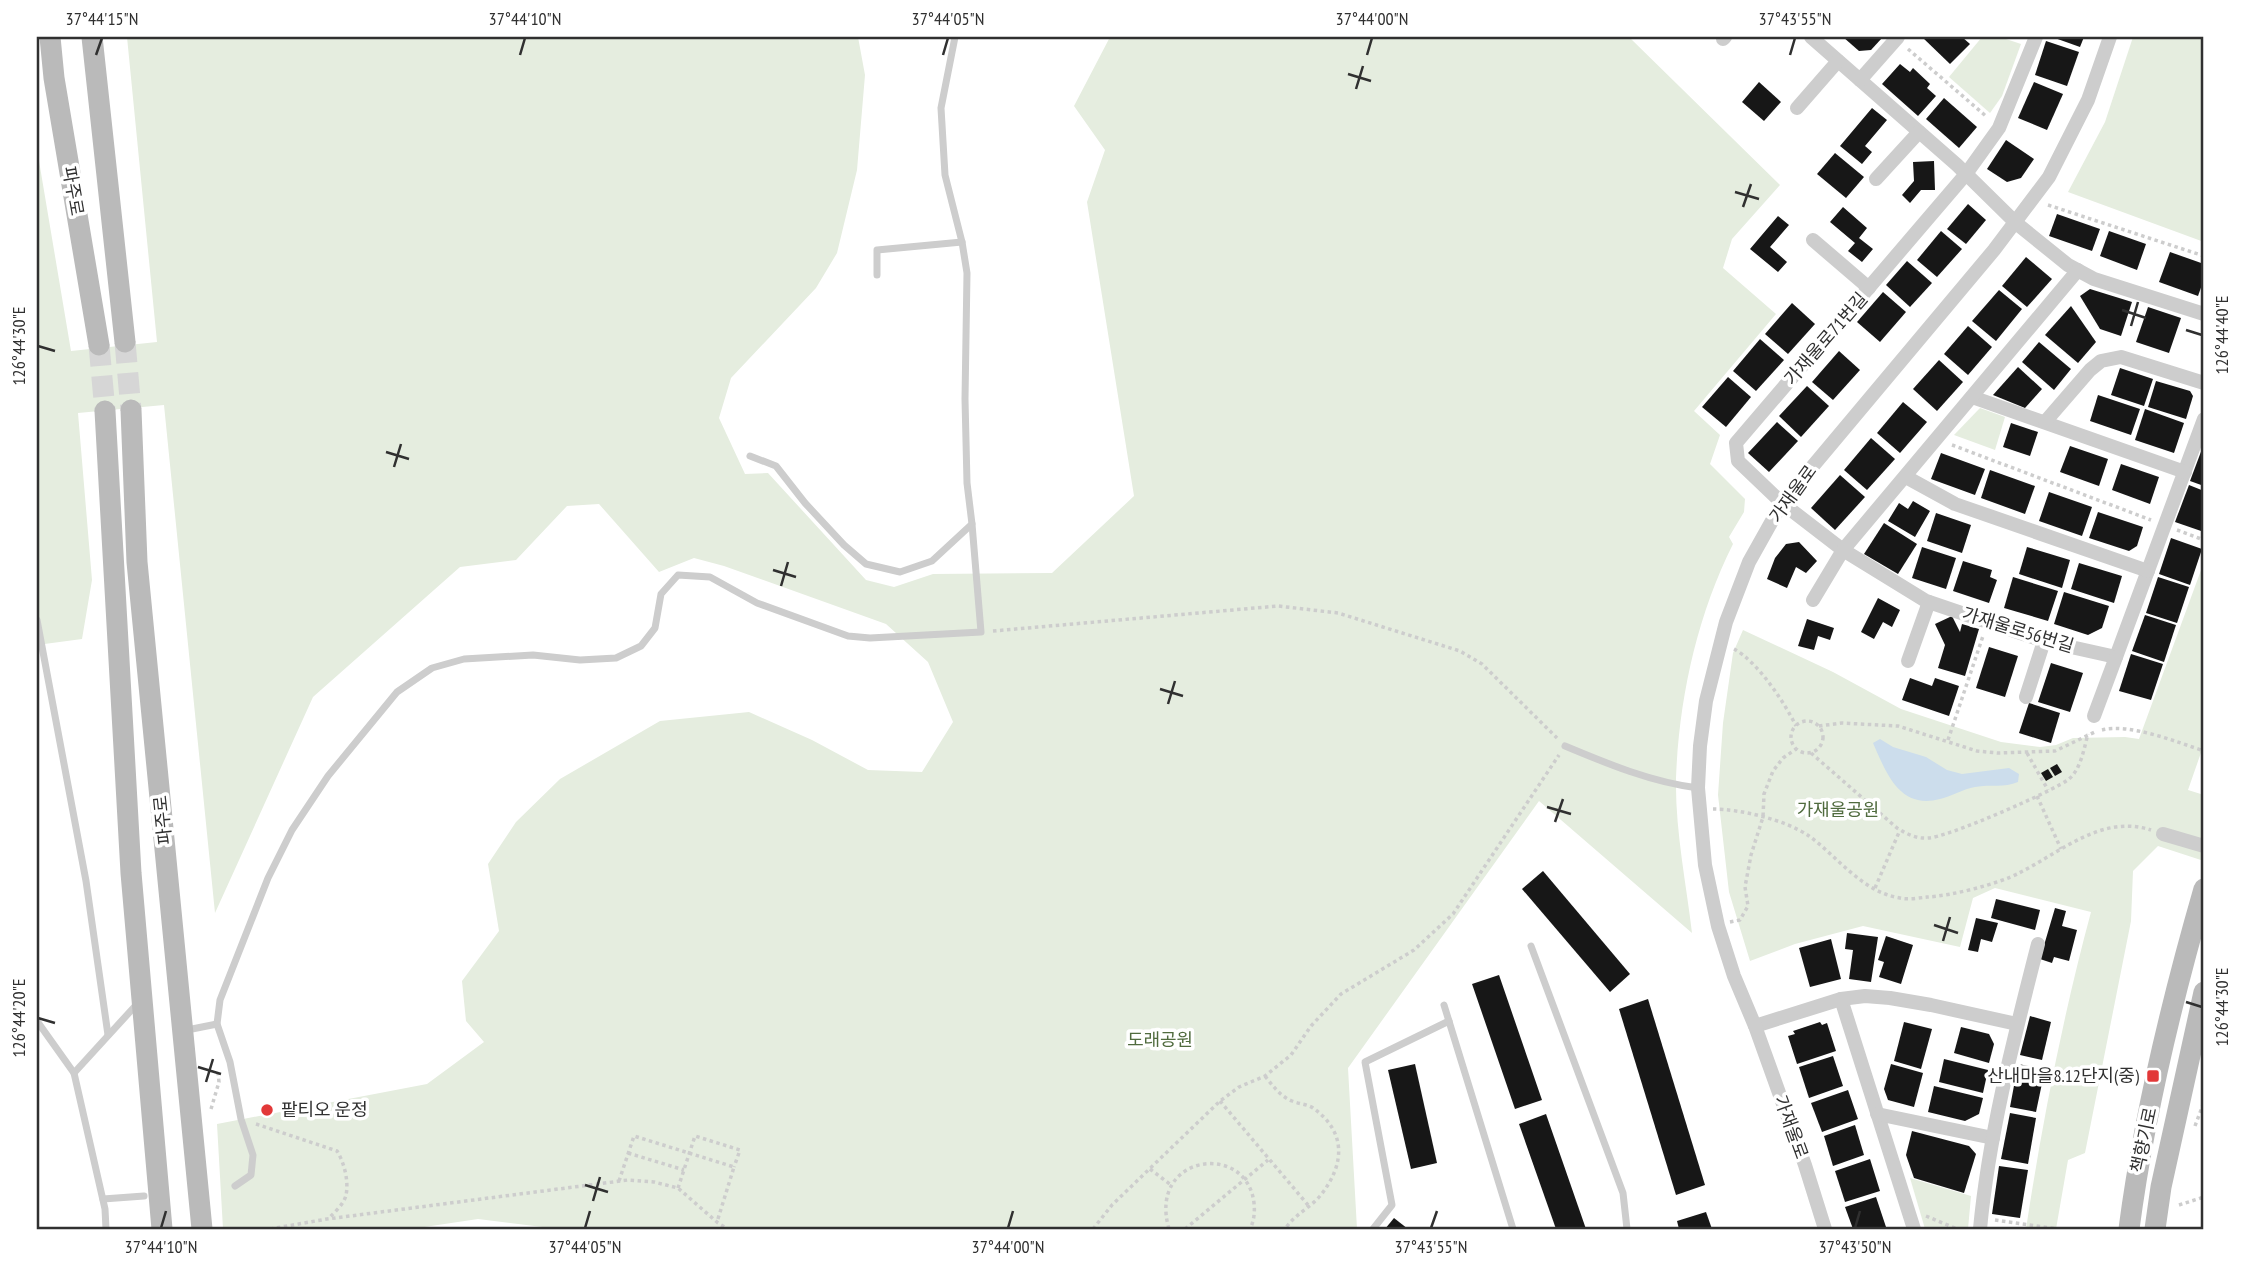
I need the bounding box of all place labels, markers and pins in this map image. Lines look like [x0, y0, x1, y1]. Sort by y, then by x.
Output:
place label: 산내마을8.12단지(중) [1987, 1064, 2140, 1087]
marker: 산내마을8.12단지(중) [2145, 1068, 2161, 1084]
place label: 팥티오 운정 [281, 1098, 368, 1121]
marker: 팥티오 운정 [259, 1102, 275, 1118]

